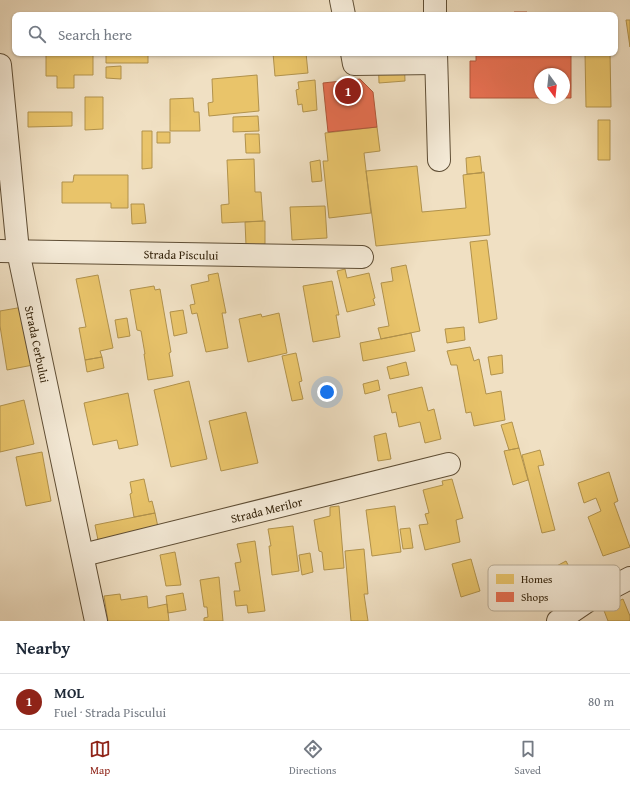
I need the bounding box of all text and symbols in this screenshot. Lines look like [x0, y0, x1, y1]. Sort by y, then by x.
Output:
search box [12, 12, 618, 56]
icon: search [26, 23, 48, 45]
text: Search here [58, 24, 132, 45]
north arrow [534, 68, 570, 104]
pin: 1 [335, 76, 361, 106]
street label: Strada Piscului [143, 245, 219, 263]
street label: Strada Cerbului [21, 304, 54, 385]
your location [317, 382, 337, 402]
street label: Strada Merilor [229, 492, 304, 527]
legend [488, 565, 620, 611]
text: Homes [521, 571, 552, 587]
text: Shops [521, 589, 548, 605]
text: Nearby [16, 635, 70, 660]
text: MOL [54, 682, 84, 703]
text: 1 [26, 692, 32, 711]
text: 80 m [588, 692, 614, 711]
text: Fuel · Strada Piscului [54, 703, 166, 722]
tab: Map [89, 738, 111, 778]
tab: Directions [289, 738, 336, 778]
tab: Saved [514, 738, 541, 778]

